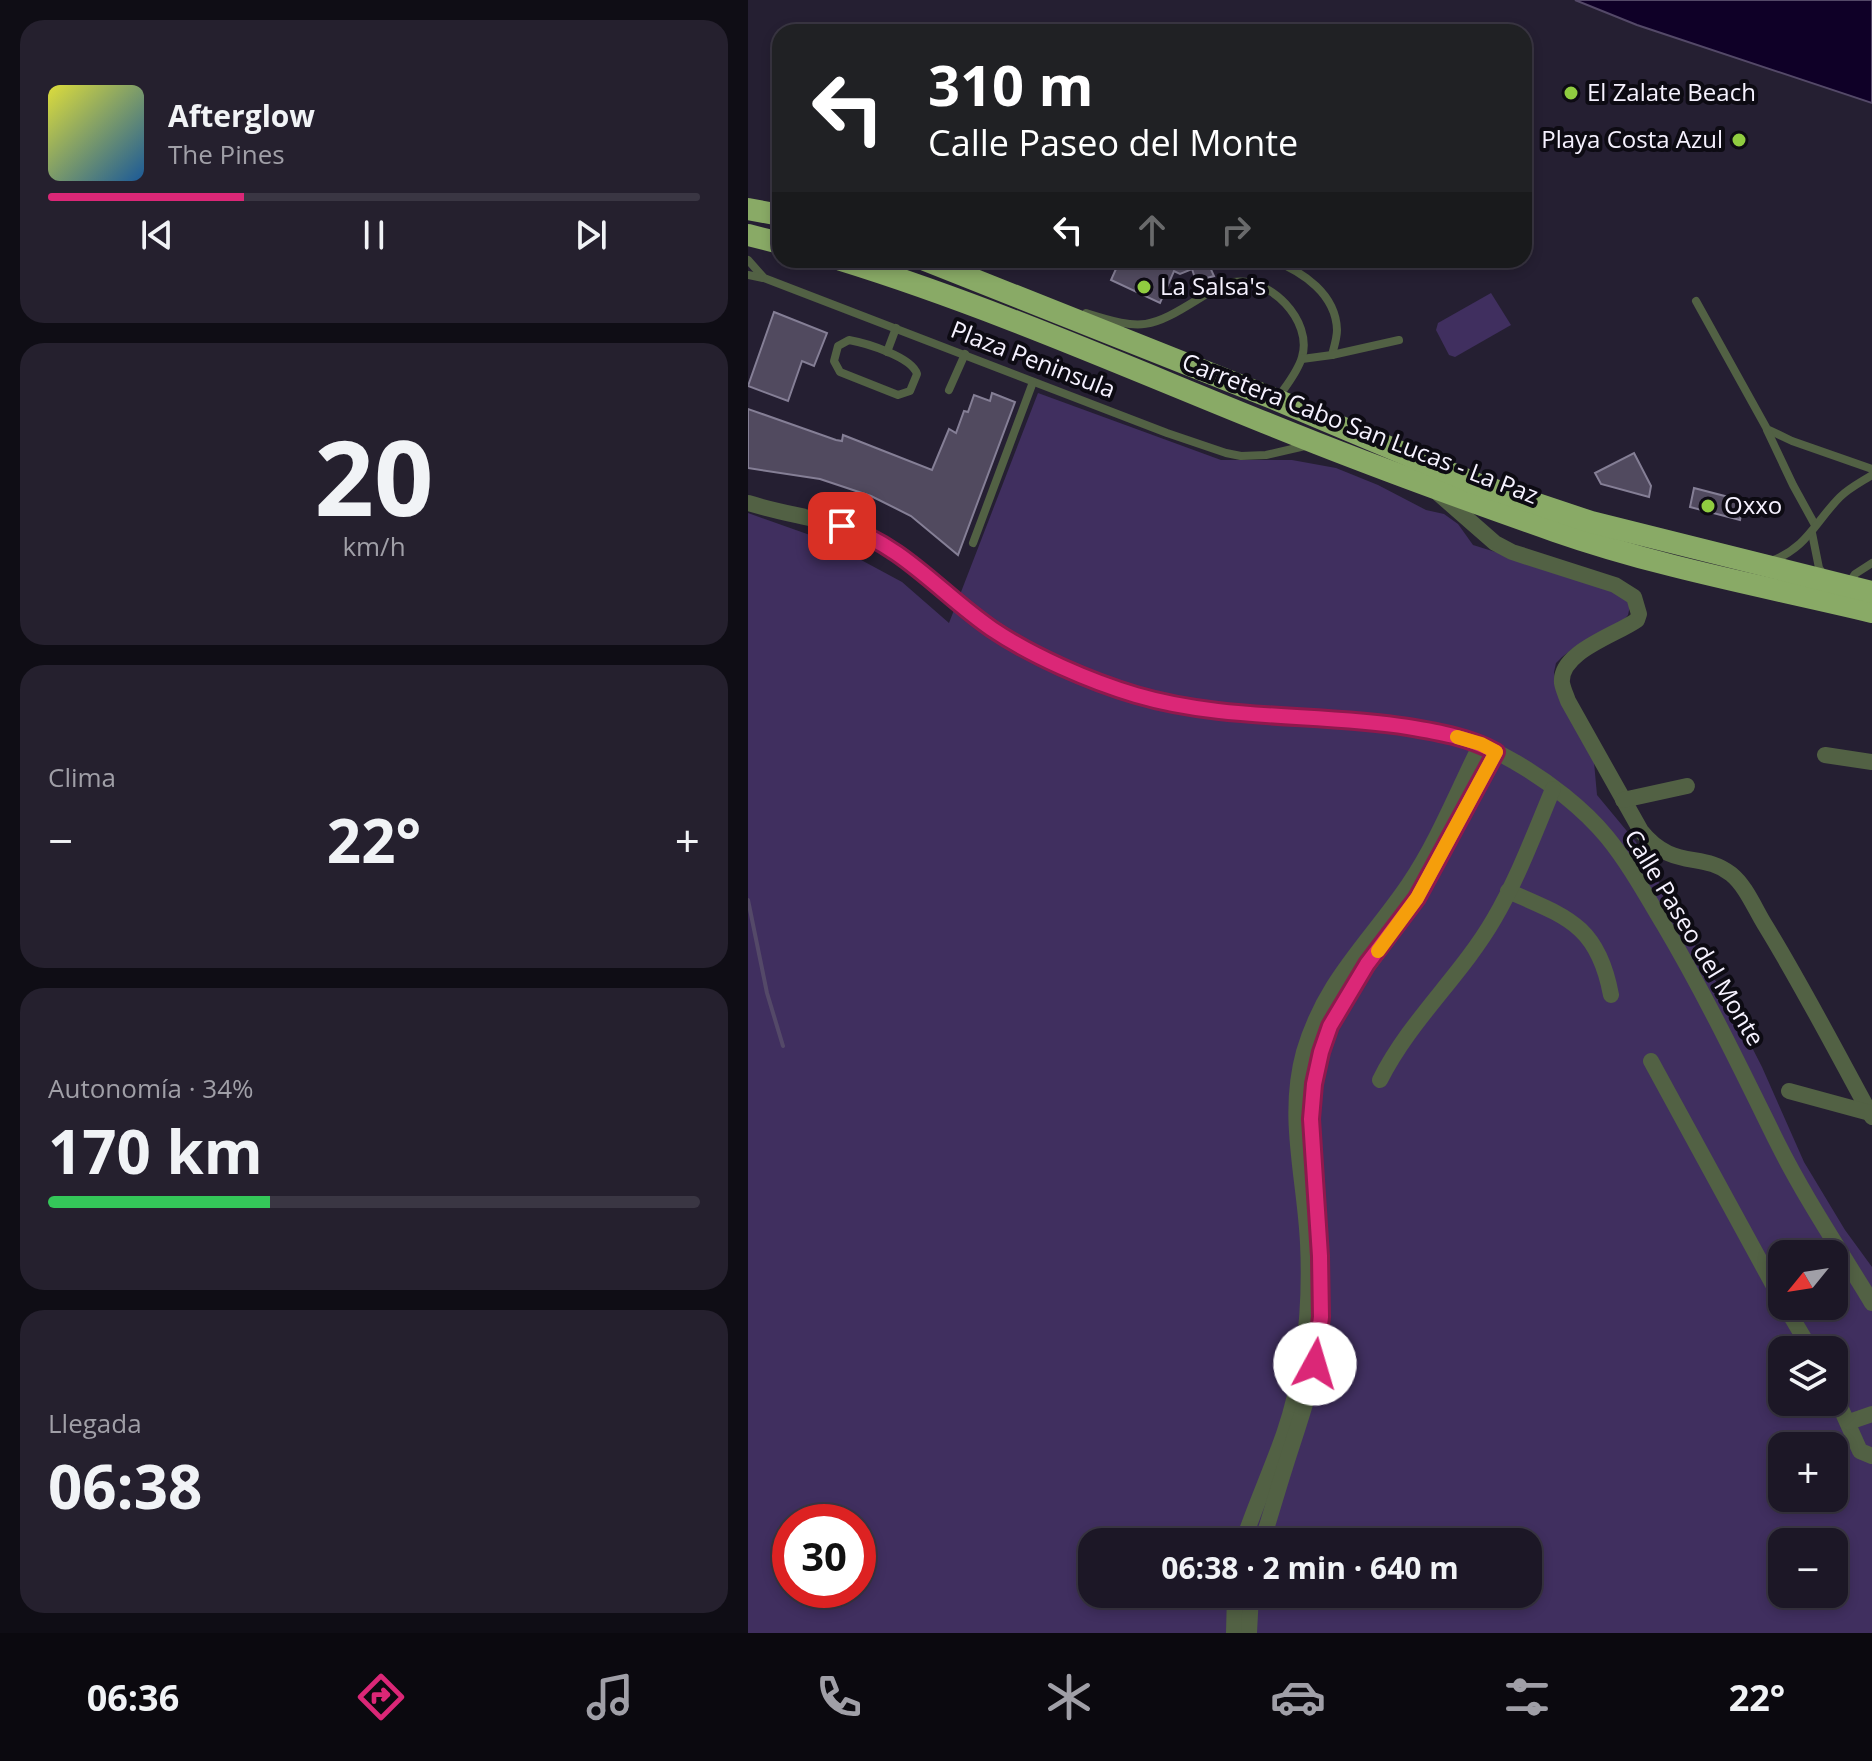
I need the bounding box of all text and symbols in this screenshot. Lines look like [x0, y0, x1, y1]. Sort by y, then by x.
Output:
text: 310 m [928, 46, 1094, 122]
icon: left [796, 56, 900, 160]
place label: El Zalate Beach [1587, 75, 1756, 108]
marker: El Zalate Beach [1562, 84, 1580, 102]
text: Afterglow [168, 95, 315, 136]
text: Calle Paseo del Monte [928, 118, 1298, 167]
place label: Playa Costa Azul [1541, 122, 1723, 155]
marker: Playa Costa Azul [1730, 131, 1748, 149]
text: The Pines [168, 136, 285, 172]
icon: left [1046, 208, 1090, 252]
icon: ahead [1130, 208, 1174, 252]
icon: right [1214, 208, 1258, 252]
icon: previous [135, 213, 179, 257]
icon: pause [352, 213, 396, 257]
icon: next [569, 213, 613, 257]
place label: La Salsa's [1160, 269, 1266, 302]
marker: La Salsa's [1135, 278, 1153, 296]
street label: Plaza Peninsula [947, 312, 1120, 405]
street label: Carretera Cabo San Lucas - La Paz [1178, 344, 1543, 511]
text: 20 [315, 405, 433, 546]
place label: Oxxo [1724, 488, 1782, 521]
pin [808, 492, 876, 560]
marker: Oxxo [1699, 497, 1717, 515]
icon: arrive [820, 504, 864, 548]
text: km/h [342, 528, 406, 564]
text: Clima [48, 759, 116, 795]
text: 22° [327, 799, 421, 881]
text: − [48, 810, 73, 870]
text: + [675, 810, 700, 870]
street label: Calle Paseo del Monte [1618, 823, 1773, 1052]
text: Autonomía · 34% [48, 1070, 254, 1106]
text: 170 km [48, 1110, 263, 1192]
north arrow [1768, 1240, 1848, 1320]
map controls [1768, 1240, 1848, 1608]
position arrow [1273, 1322, 1357, 1406]
button: layers [1768, 1336, 1848, 1416]
text: Llegada [48, 1405, 142, 1441]
button: + [1768, 1432, 1848, 1512]
text: 06:38 [48, 1445, 202, 1527]
speed limit sign: 30 [772, 1504, 876, 1608]
button: − [1768, 1528, 1848, 1608]
text: 06:38 · 2 min · 640 m [1161, 1547, 1459, 1588]
icon: directions [353, 1669, 409, 1725]
icon: music [582, 1669, 638, 1725]
icon: phone [811, 1669, 867, 1725]
icon: climate [1041, 1669, 1097, 1725]
icon: car [1270, 1669, 1326, 1725]
icon: filters [1499, 1669, 1555, 1725]
text: 06:36 [87, 1673, 179, 1722]
text: 22° [1729, 1673, 1785, 1722]

